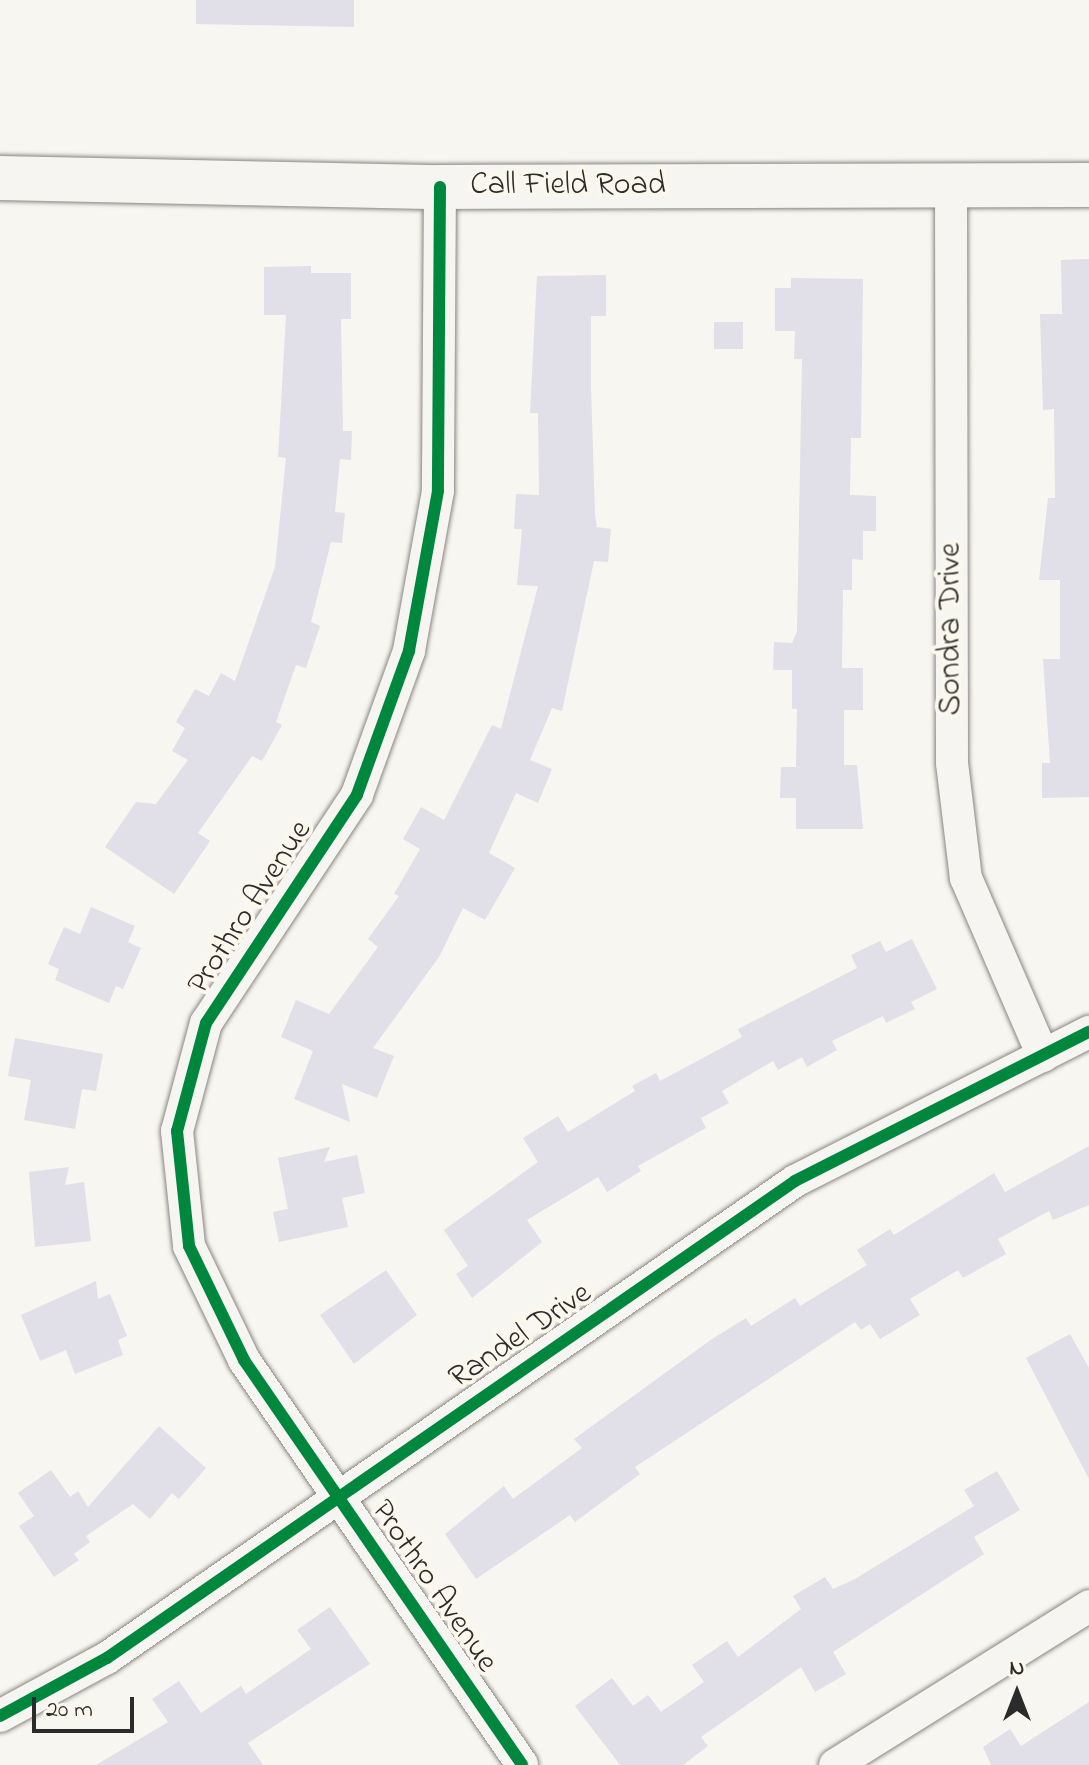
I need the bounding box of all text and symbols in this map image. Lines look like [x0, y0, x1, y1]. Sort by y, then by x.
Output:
street label: Call Field Road [470, 167, 666, 205]
street label: Sondra Drive [933, 543, 971, 715]
street label: Prothro Avenue [181, 814, 321, 1002]
street label: Randel Drive [443, 1275, 599, 1399]
street label: Prothro Avenue [361, 1494, 505, 1680]
north arrow [977, 1653, 1057, 1733]
text: N [1010, 1653, 1024, 1685]
scale bar [36, 1681, 138, 1731]
text: 20 m [46, 1693, 93, 1728]

